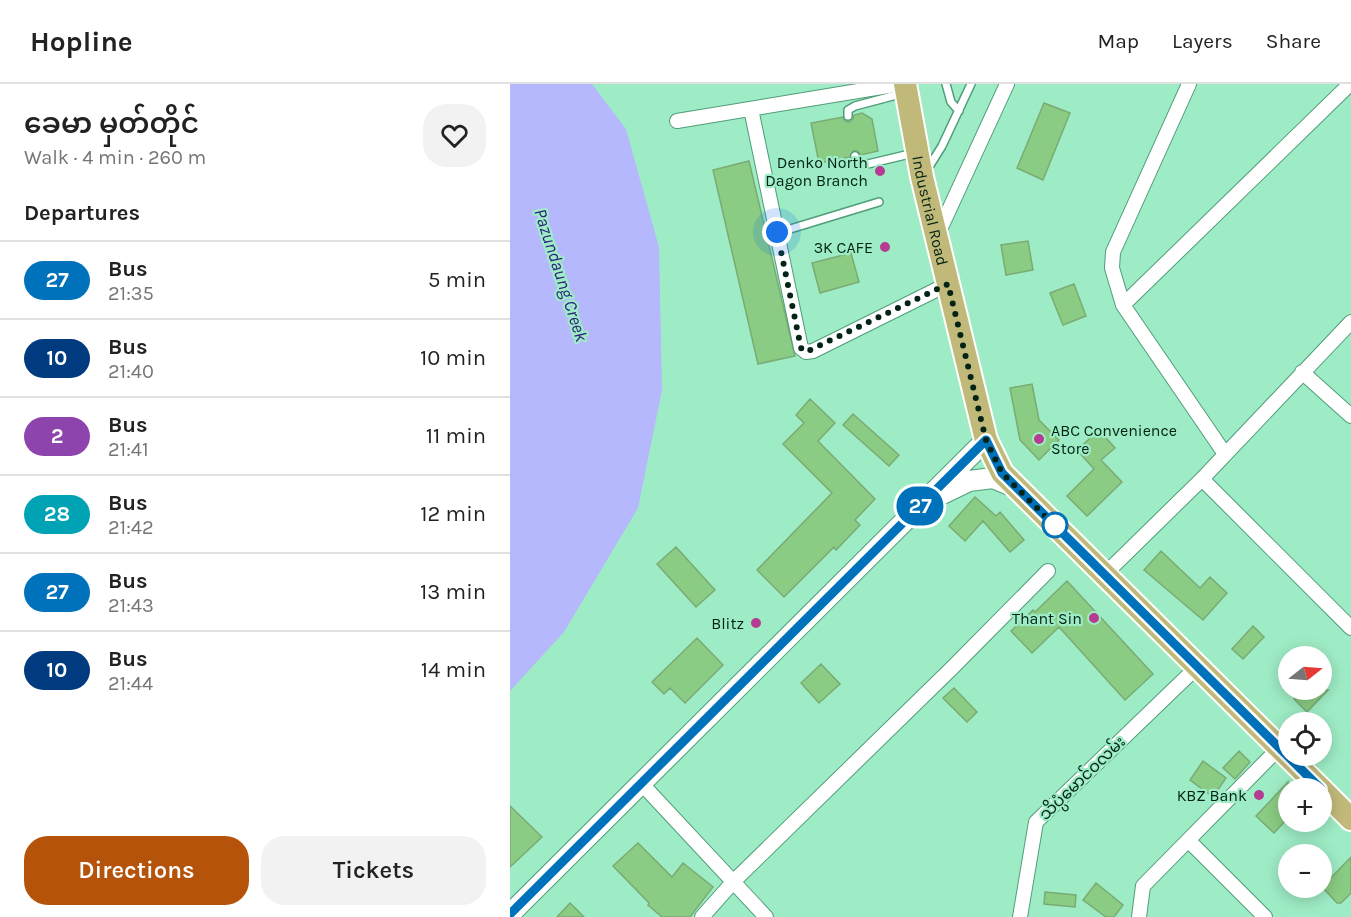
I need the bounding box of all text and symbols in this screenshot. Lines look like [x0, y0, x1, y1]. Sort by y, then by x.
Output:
text: Hopline [30, 25, 133, 58]
text: Map [1097, 29, 1139, 53]
text: Layers [1172, 29, 1233, 53]
text: Share [1266, 29, 1321, 53]
button: heart [423, 104, 486, 167]
text: ခေမာ မှတ်တိုင် [24, 107, 199, 140]
text: Walk · 4 min · 260 m [24, 146, 206, 169]
place label: Denko North Dagon Branch [765, 153, 868, 190]
street label: Industrial Road [909, 154, 953, 267]
marker: Denko North Dagon Branch [873, 164, 887, 178]
text: Departures [24, 200, 140, 226]
water label: Pazundaung Creek [529, 206, 593, 345]
your location [762, 217, 792, 247]
place label: 3K CAFE [814, 238, 873, 257]
marker: 3K CAFE [878, 240, 892, 254]
text: Bus [108, 256, 148, 282]
text: 5 min [428, 267, 486, 293]
text: 27 [45, 268, 69, 292]
text: 21:35 [108, 282, 154, 305]
text: Bus [108, 334, 148, 360]
text: 10 min [420, 345, 486, 371]
text: 10 [47, 346, 67, 370]
text: 21:40 [108, 360, 154, 383]
text: Bus [108, 412, 148, 438]
place label: ABC Convenience Store [1051, 421, 1177, 458]
text: 11 min [426, 423, 486, 449]
text: 2 [51, 424, 63, 448]
marker: ABC Convenience Store [1032, 432, 1046, 446]
text: 21:41 [108, 438, 149, 461]
line badge: 27 [893, 486, 947, 526]
text: Bus [108, 490, 148, 516]
text: 27 [908, 494, 932, 518]
text: 12 min [420, 501, 486, 527]
text: 28 [44, 502, 70, 526]
unlabelled marker [1042, 512, 1068, 538]
text: 21:42 [108, 516, 154, 539]
text: Bus [108, 568, 148, 594]
text: 13 min [420, 579, 486, 605]
text: 27 [45, 580, 69, 604]
text: 21:43 [108, 594, 154, 617]
place label: Thant Sin [1012, 609, 1082, 628]
marker: Thant Sin [1087, 611, 1101, 625]
place label: Blitz [711, 614, 744, 633]
marker: Blitz [749, 616, 763, 630]
text: Bus [108, 646, 148, 672]
north arrow [1278, 646, 1332, 700]
map controls [1278, 646, 1332, 898]
text: 14 min [421, 657, 486, 683]
text: 10 [47, 658, 67, 682]
text: 21:44 [108, 672, 153, 695]
button: locate [1278, 712, 1332, 766]
street label: သိပ္ပံမောင်ဝလမ်း [1034, 731, 1132, 827]
button: + [1278, 778, 1332, 832]
place label: KBZ Bank [1177, 786, 1247, 805]
marker: KBZ Bank [1252, 788, 1266, 802]
button: Directions [24, 836, 249, 905]
button: Tickets [261, 836, 486, 905]
button: − [1278, 844, 1332, 898]

